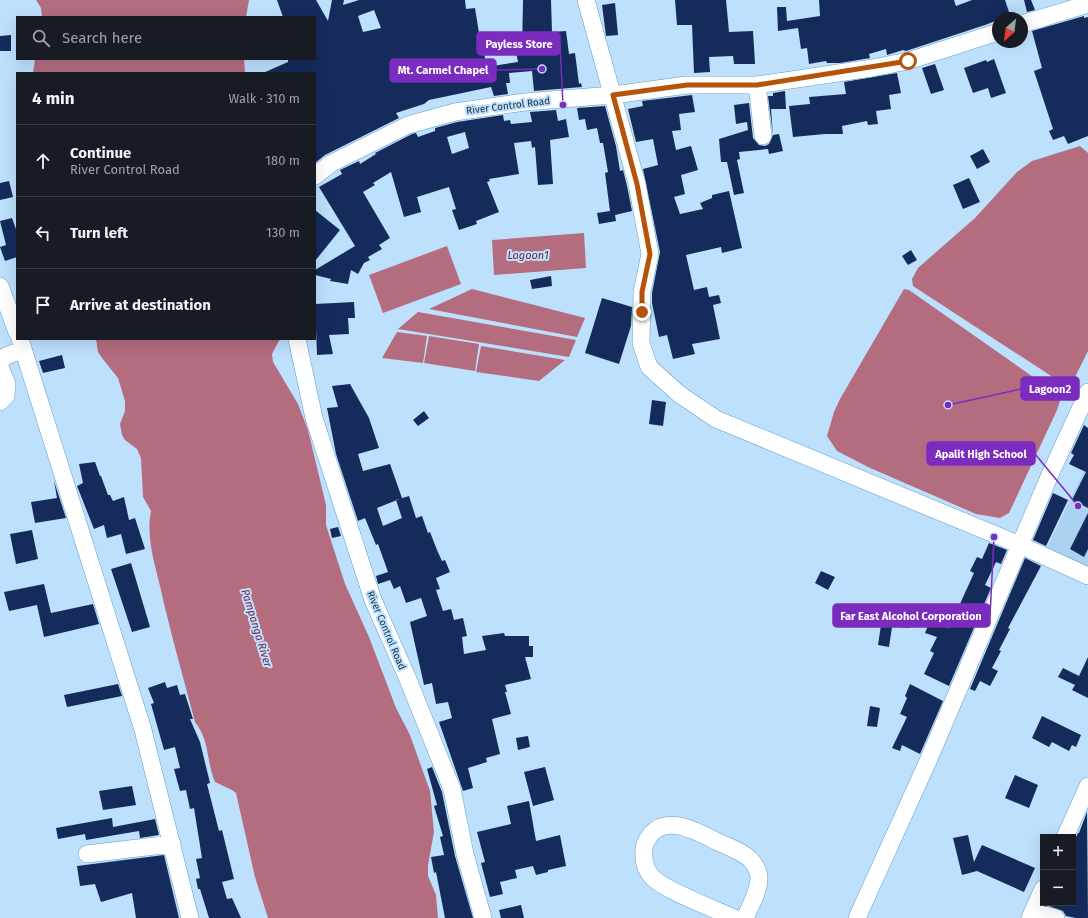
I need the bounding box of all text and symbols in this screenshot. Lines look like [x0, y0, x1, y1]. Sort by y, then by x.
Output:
north arrow [992, 12, 1028, 48]
search box [16, 16, 316, 60]
icon: search [30, 27, 52, 49]
text: Search here [62, 29, 142, 47]
callout: Payless Store [477, 32, 560, 55]
text: Payless Store [486, 38, 552, 51]
route start [899, 52, 917, 70]
callout: Mt. Carmel Chapel [390, 59, 496, 82]
text: Mt. Carmel Chapel [398, 64, 489, 77]
text: 4 min [32, 88, 75, 109]
text: Walk · 310 m [229, 91, 300, 106]
street label: River Control Road [465, 95, 551, 117]
text: Continue [70, 144, 131, 162]
icon: ahead [32, 150, 54, 172]
text: 180 m [265, 153, 300, 168]
text: River Control Road [70, 162, 180, 177]
icon: left [32, 222, 54, 244]
text: Turn left [70, 224, 128, 242]
text: 130 m [266, 225, 300, 240]
water label: Lagoon1 [507, 249, 549, 262]
icon: arrive [32, 294, 54, 316]
text: Arrive at destination [70, 296, 211, 314]
route end [633, 303, 651, 321]
callout: Lagoon2 [1021, 377, 1079, 400]
text: Lagoon2 [1029, 383, 1071, 396]
callout: Apalit High School [927, 442, 1035, 465]
text: Apalit High School [934, 448, 1028, 461]
water label: Pampanga River [238, 588, 275, 670]
street label: River Control Road [364, 589, 408, 672]
callout: Far East Alcohol Corporation [833, 604, 990, 627]
text: Far East Alcohol Corporation [840, 610, 982, 623]
map controls [1040, 834, 1076, 906]
button: + [1040, 834, 1076, 870]
button: − [1040, 870, 1076, 906]

